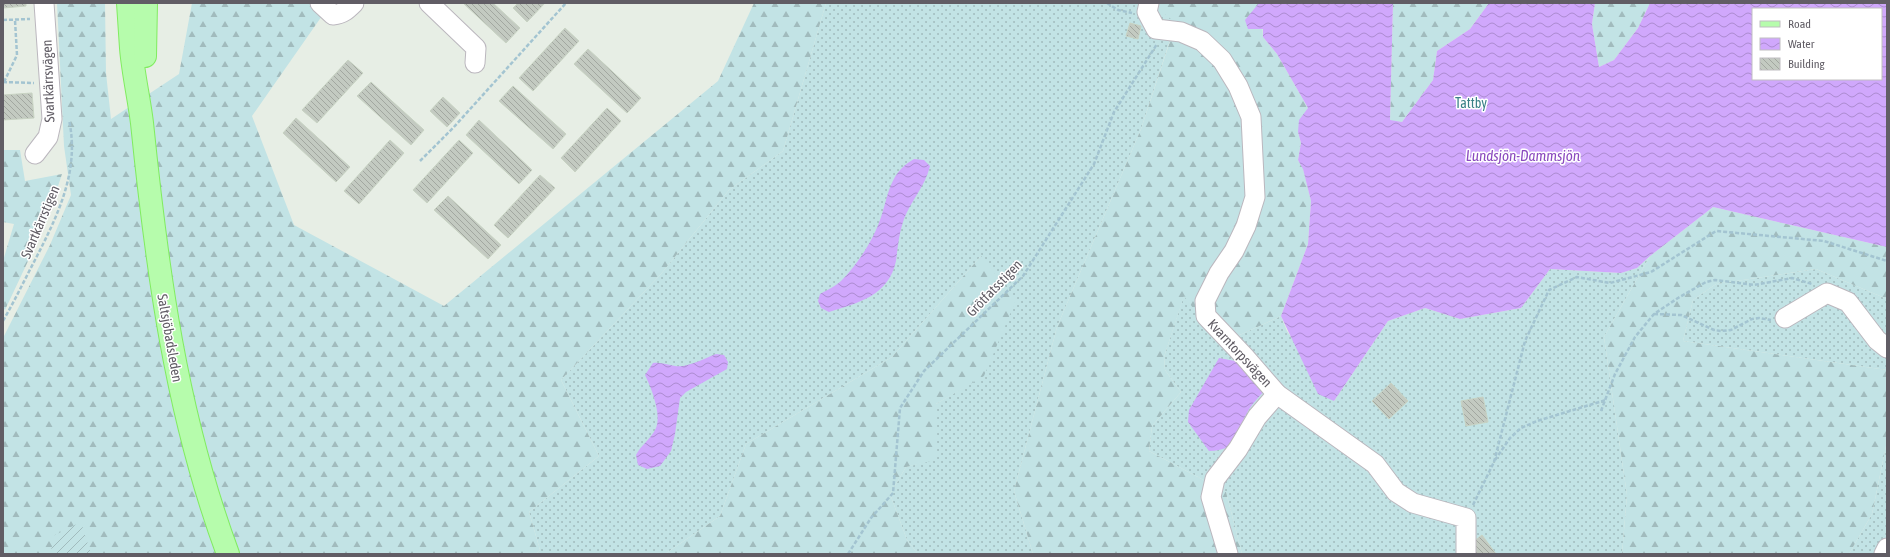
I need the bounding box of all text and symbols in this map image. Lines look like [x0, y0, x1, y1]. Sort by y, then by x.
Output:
legend [1752, 8, 1882, 80]
text: Road [1788, 17, 1811, 31]
text: Water [1788, 37, 1815, 51]
street label: Svartkärrsvägen [39, 39, 57, 123]
text: Building [1788, 57, 1826, 71]
park label: Tattby [1455, 95, 1487, 111]
water label: Lundsjön-Dammsjön [1466, 147, 1580, 164]
street label: Svartkärrstigen [17, 183, 63, 261]
street label: Grötfatsstigen [963, 256, 1025, 320]
street label: Saltsjöbadsleden [154, 293, 186, 383]
street label: Kvarntorpsvägen [1205, 316, 1275, 390]

